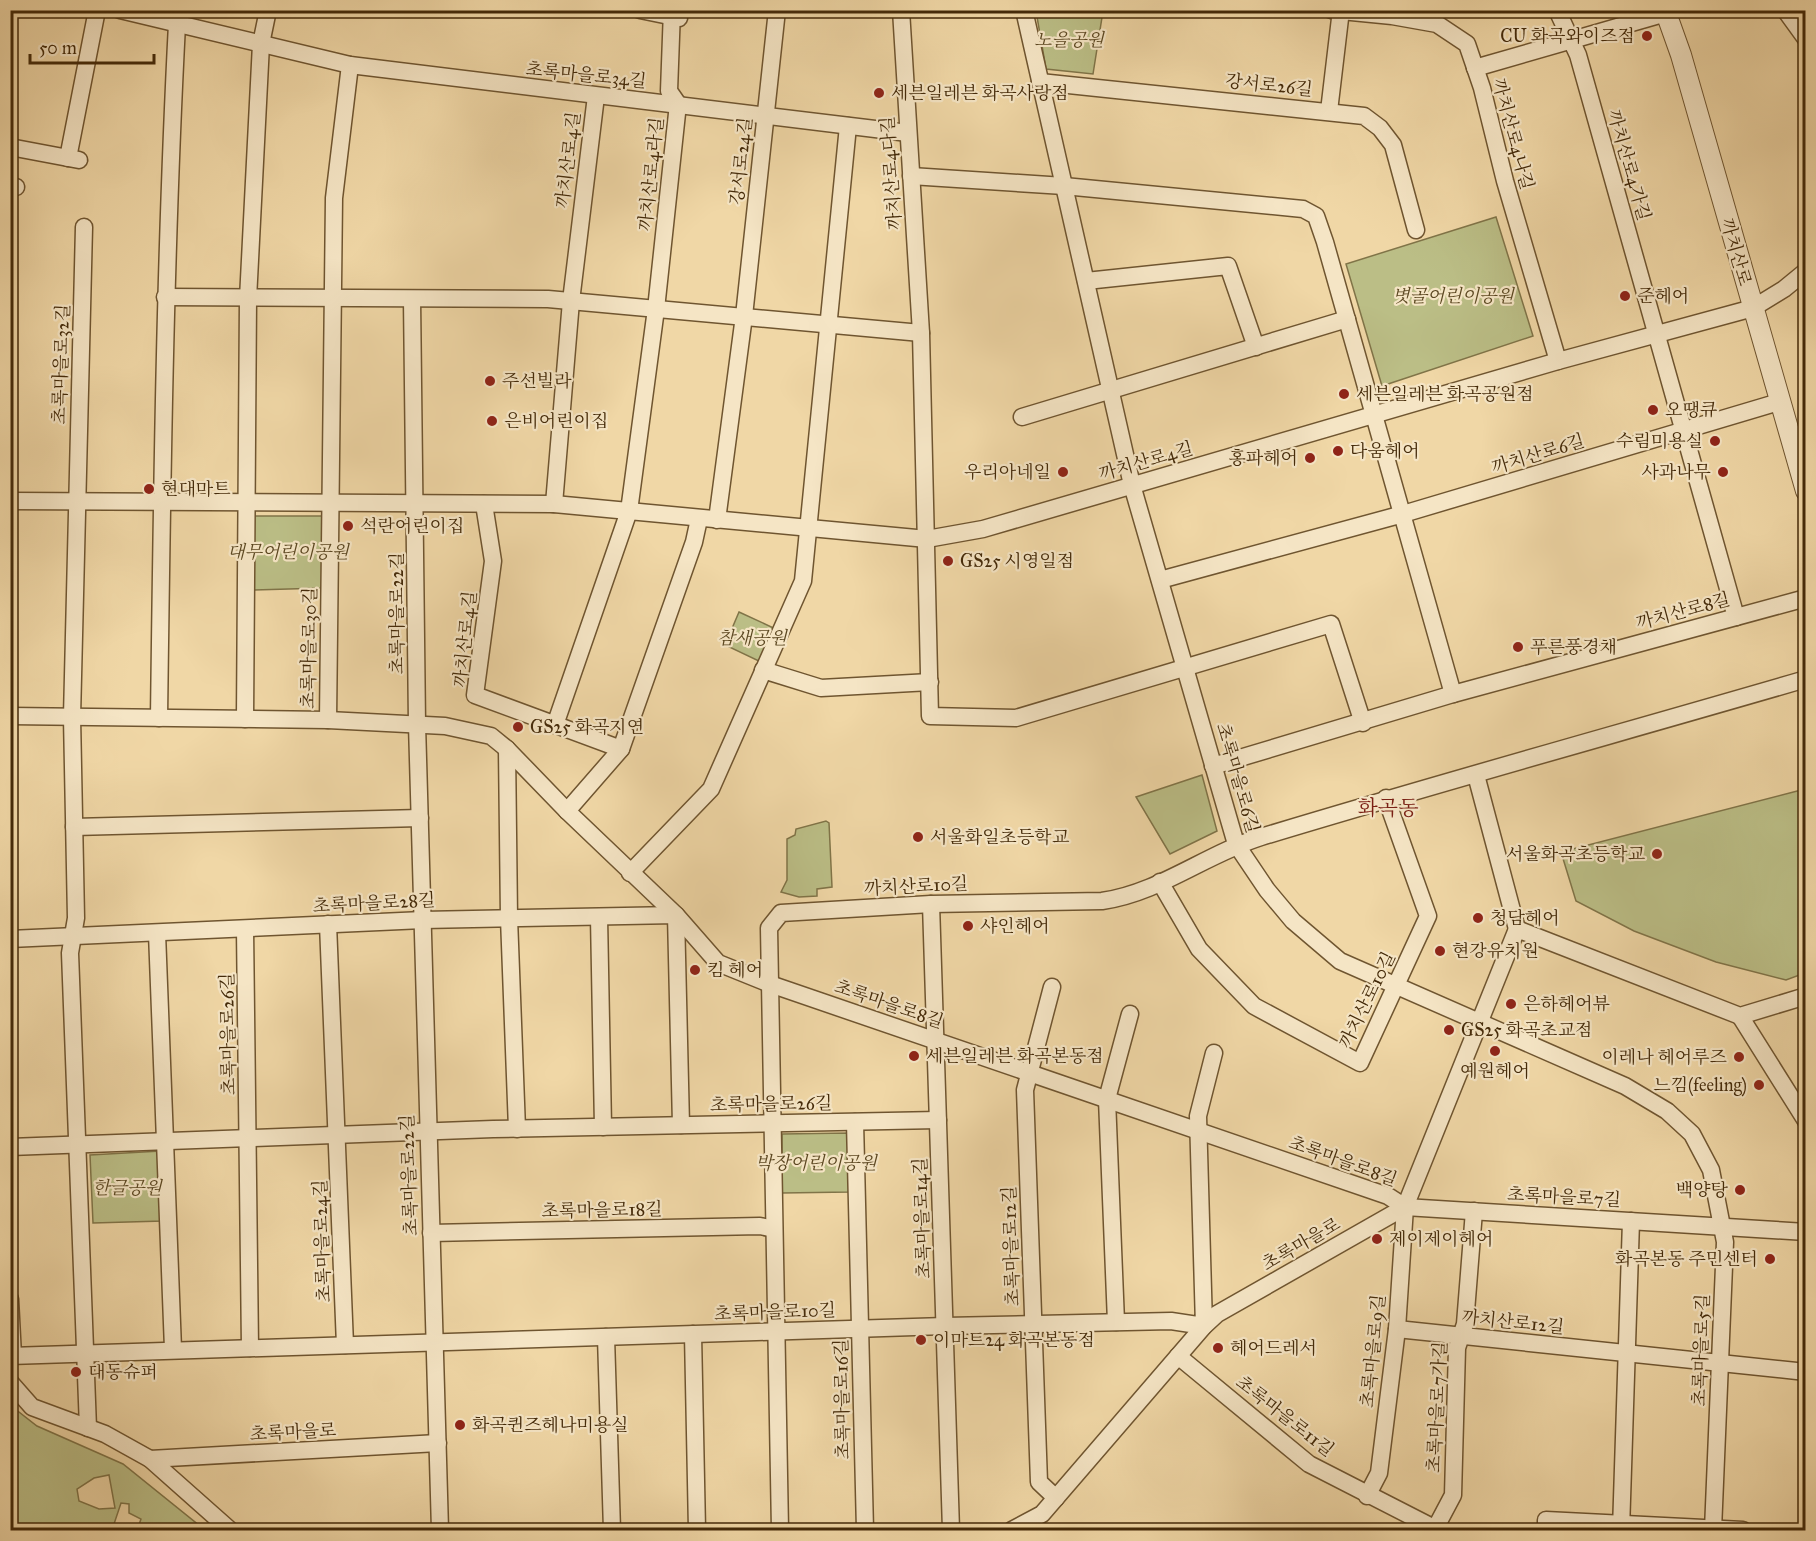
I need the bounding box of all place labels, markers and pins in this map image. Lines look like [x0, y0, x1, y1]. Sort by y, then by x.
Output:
place label: CU 화곡와이즈점 [1500, 25, 1635, 47]
marker: CU 화곡와이즈점 [1640, 29, 1654, 43]
place label: 세븐일레븐 화곡사랑점 [891, 82, 1069, 104]
marker: 세븐일레븐 화곡사랑점 [872, 86, 886, 100]
place label: 준헤어 [1637, 285, 1689, 307]
marker: 준헤어 [1618, 289, 1632, 303]
place label: 주선빌라 [502, 370, 572, 392]
marker: 주선빌라 [483, 374, 497, 388]
place label: 세븐일레븐 화곡공원점 [1356, 383, 1534, 405]
marker: 세븐일레븐 화곡공원점 [1337, 387, 1351, 401]
place label: 오땡큐 [1665, 399, 1718, 421]
marker: 오땡큐 [1646, 403, 1660, 417]
place label: 은비어린이집 [504, 410, 608, 432]
marker: 은비어린이집 [485, 414, 499, 428]
place label: 수림미용실 [1616, 430, 1703, 452]
marker: 수림미용실 [1708, 434, 1722, 448]
place label: 다움헤어 [1350, 440, 1420, 462]
marker: 다움헤어 [1331, 444, 1345, 458]
place label: 홍파헤어 [1228, 447, 1298, 469]
marker: 홍파헤어 [1303, 451, 1317, 465]
place label: 우리아네일 [964, 461, 1051, 483]
place label: 사과나무 [1641, 461, 1711, 483]
marker: 우리아네일 [1056, 465, 1070, 479]
marker: 사과나무 [1716, 465, 1730, 479]
place label: 현대마트 [161, 478, 231, 500]
marker: 현대마트 [142, 482, 156, 496]
place label: 석란어린이집 [360, 515, 464, 537]
marker: 석란어린이집 [341, 519, 355, 533]
place label: GS25 시영일점 [960, 550, 1074, 572]
marker: GS25 시영일점 [941, 554, 955, 568]
place label: 푸른풍경채 [1530, 636, 1617, 658]
marker: 푸른풍경채 [1511, 640, 1525, 654]
place label: GS25 화곡지연 [530, 716, 644, 738]
marker: GS25 화곡지연 [511, 720, 525, 734]
place label: 서울화일초등학교 [930, 826, 1070, 848]
marker: 서울화일초등학교 [911, 830, 925, 844]
place label: 서울화곡초등학교 [1506, 843, 1646, 865]
marker: 서울화곡초등학교 [1650, 847, 1664, 861]
place label: 청담헤어 [1490, 907, 1560, 929]
marker: 청담헤어 [1471, 911, 1485, 925]
place label: 샤인헤어 [980, 915, 1050, 937]
marker: 샤인헤어 [961, 919, 975, 933]
place label: 현강유치원 [1452, 940, 1539, 962]
marker: 현강유치원 [1433, 944, 1447, 958]
place label: 킴 헤어 [707, 959, 763, 981]
marker: 킴 헤어 [688, 963, 702, 977]
place label: 은하헤어뷰 [1523, 993, 1611, 1015]
marker: 은하헤어뷰 [1504, 997, 1518, 1011]
place label: GS25 화곡초교점 [1461, 1019, 1592, 1041]
marker: GS25 화곡초교점 [1442, 1023, 1456, 1037]
marker: 예원헤어 [1488, 1044, 1502, 1058]
place label: 세븐일레븐 화곡본동점 [926, 1045, 1104, 1067]
place label: 이레나 헤어루즈 [1601, 1046, 1728, 1068]
marker: 세븐일레븐 화곡본동점 [907, 1049, 921, 1063]
marker: 이레나 헤어루즈 [1732, 1050, 1746, 1064]
place label: 예원헤어 [1460, 1060, 1530, 1082]
place label: 느낌(feeling) [1653, 1074, 1747, 1097]
marker: 느낌(feeling) [1752, 1078, 1766, 1092]
place label: 백양탕 [1676, 1179, 1729, 1201]
marker: 백양탕 [1733, 1183, 1747, 1197]
place label: 제이제이헤어 [1389, 1228, 1493, 1250]
marker: 제이제이헤어 [1370, 1232, 1384, 1246]
place label: 화곡본동 주민센터 [1615, 1248, 1758, 1270]
marker: 화곡본동 주민센터 [1763, 1252, 1777, 1266]
place label: 이마트24 화곡본동점 [933, 1329, 1095, 1351]
marker: 이마트24 화곡본동점 [914, 1333, 928, 1347]
place label: 헤어드레서 [1230, 1337, 1317, 1359]
marker: 헤어드레서 [1211, 1341, 1225, 1355]
place label: 대동슈퍼 [88, 1361, 158, 1383]
marker: 대동슈퍼 [69, 1365, 83, 1379]
place label: 화곡퀸즈헤나미용실 [472, 1414, 629, 1436]
marker: 화곡퀸즈헤나미용실 [453, 1418, 467, 1432]

